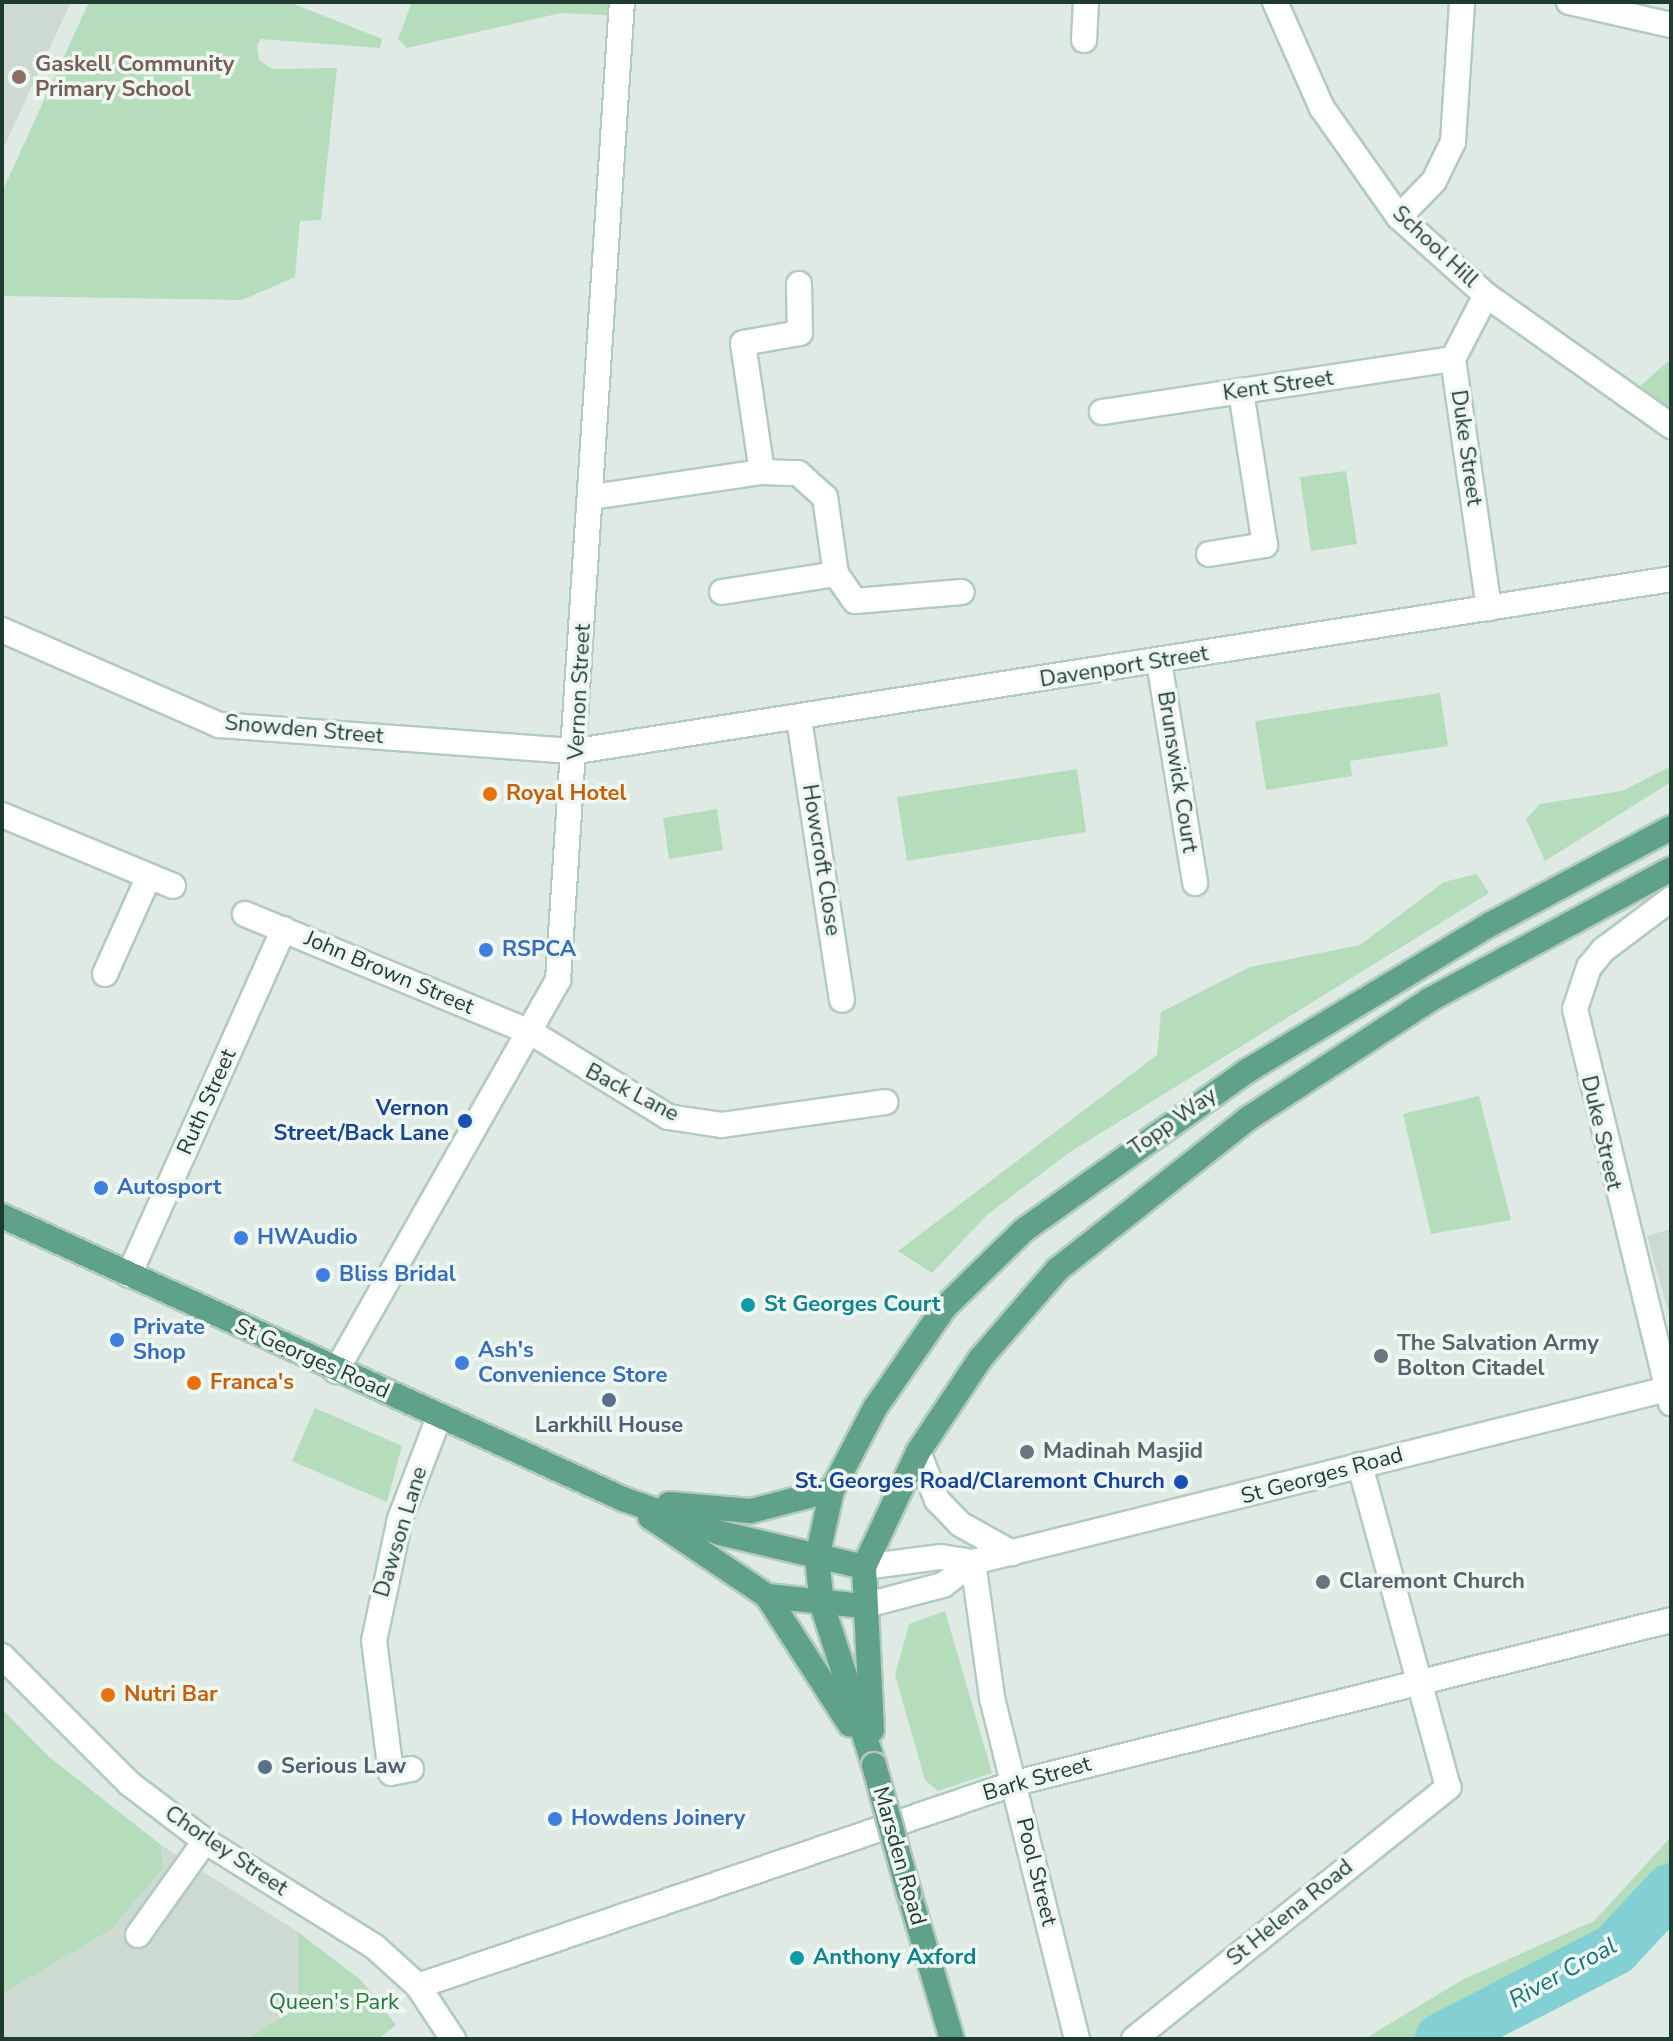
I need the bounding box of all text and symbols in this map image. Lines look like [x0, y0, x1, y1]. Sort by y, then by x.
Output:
place label: Gaskell Community Primary School [35, 51, 234, 102]
marker: Gaskell Community Primary School [10, 68, 28, 86]
street label: School Hill [1387, 201, 1483, 293]
street label: Kent Street [1221, 365, 1335, 407]
street label: Duke Street [1445, 388, 1487, 508]
street label: Vernon Street [563, 623, 597, 761]
street label: Davenport Street [1038, 641, 1210, 693]
street label: Brunswick Court [1151, 689, 1203, 855]
street label: Snowden Street [224, 710, 384, 750]
place label: Royal Hotel [506, 781, 626, 807]
street label: Howcroft Close [796, 782, 846, 938]
marker: Royal Hotel [481, 785, 499, 803]
street label: John Brown Street [300, 925, 478, 1021]
place label: RSPCA [502, 937, 576, 963]
marker: RSPCA [477, 941, 495, 959]
street label: Ruth Street [172, 1045, 242, 1159]
street label: Back Lane [581, 1058, 683, 1128]
street label: Duke Street [1575, 1073, 1627, 1193]
street label: Topp Way [1124, 1082, 1222, 1162]
place label: Vernon Street/Back Lane [274, 1095, 449, 1146]
marker: Vernon Street/Back Lane [456, 1112, 474, 1130]
place label: Autosport [117, 1175, 221, 1201]
marker: Autosport [92, 1179, 110, 1197]
place label: HWAudio [257, 1225, 358, 1251]
marker: HWAudio [232, 1229, 250, 1247]
place label: Bliss Bridal [339, 1262, 456, 1288]
marker: Bliss Bridal [314, 1266, 332, 1284]
place label: St Georges Court [764, 1292, 941, 1318]
marker: St Georges Court [739, 1296, 757, 1314]
street label: St Georges Road [231, 1313, 393, 1405]
place label: Private Shop [133, 1314, 205, 1366]
place label: The Salvation Army Bolton Citadel [1397, 1330, 1599, 1382]
marker: Private Shop [108, 1331, 126, 1349]
place label: Ash's Convenience Store [478, 1337, 667, 1388]
marker: The Salvation Army Bolton Citadel [1372, 1347, 1390, 1365]
marker: Ash's Convenience Store [453, 1354, 471, 1372]
place label: Franca's [210, 1370, 294, 1396]
marker: Franca's [185, 1374, 203, 1392]
marker: Larkhill House [600, 1391, 618, 1409]
place label: Larkhill House [535, 1413, 683, 1439]
place label: Madinah Masjid [1043, 1439, 1203, 1465]
street label: St Georges Road [1238, 1442, 1406, 1510]
marker: Madinah Masjid [1018, 1443, 1036, 1461]
street label: Dawson Lane [369, 1464, 433, 1600]
place label: St. Georges Road/Claremont Church [795, 1469, 1165, 1495]
marker: St. Georges Road/Claremont Church [1172, 1473, 1190, 1491]
place label: Claremont Church [1339, 1569, 1525, 1595]
marker: Claremont Church [1314, 1573, 1332, 1591]
place label: Nutri Bar [124, 1682, 218, 1708]
marker: Nutri Bar [99, 1686, 117, 1704]
street label: Bark Street [980, 1751, 1094, 1807]
place label: Serious Law [281, 1754, 406, 1780]
marker: Serious Law [256, 1758, 274, 1776]
street label: Marsden Road [867, 1784, 931, 1928]
street label: Chorley Street [160, 1800, 292, 1902]
place label: Howdens Joinery [571, 1806, 745, 1832]
marker: Howdens Joinery [546, 1810, 564, 1828]
street label: Pool Street [1010, 1815, 1062, 1929]
street label: St Helena Road [1222, 1854, 1358, 1972]
water label: River Croal [1504, 1932, 1622, 2014]
place label: Anthony Axford [813, 1945, 976, 1971]
marker: Anthony Axford [788, 1949, 806, 1967]
park label: Queen's Park [269, 1990, 399, 2016]

